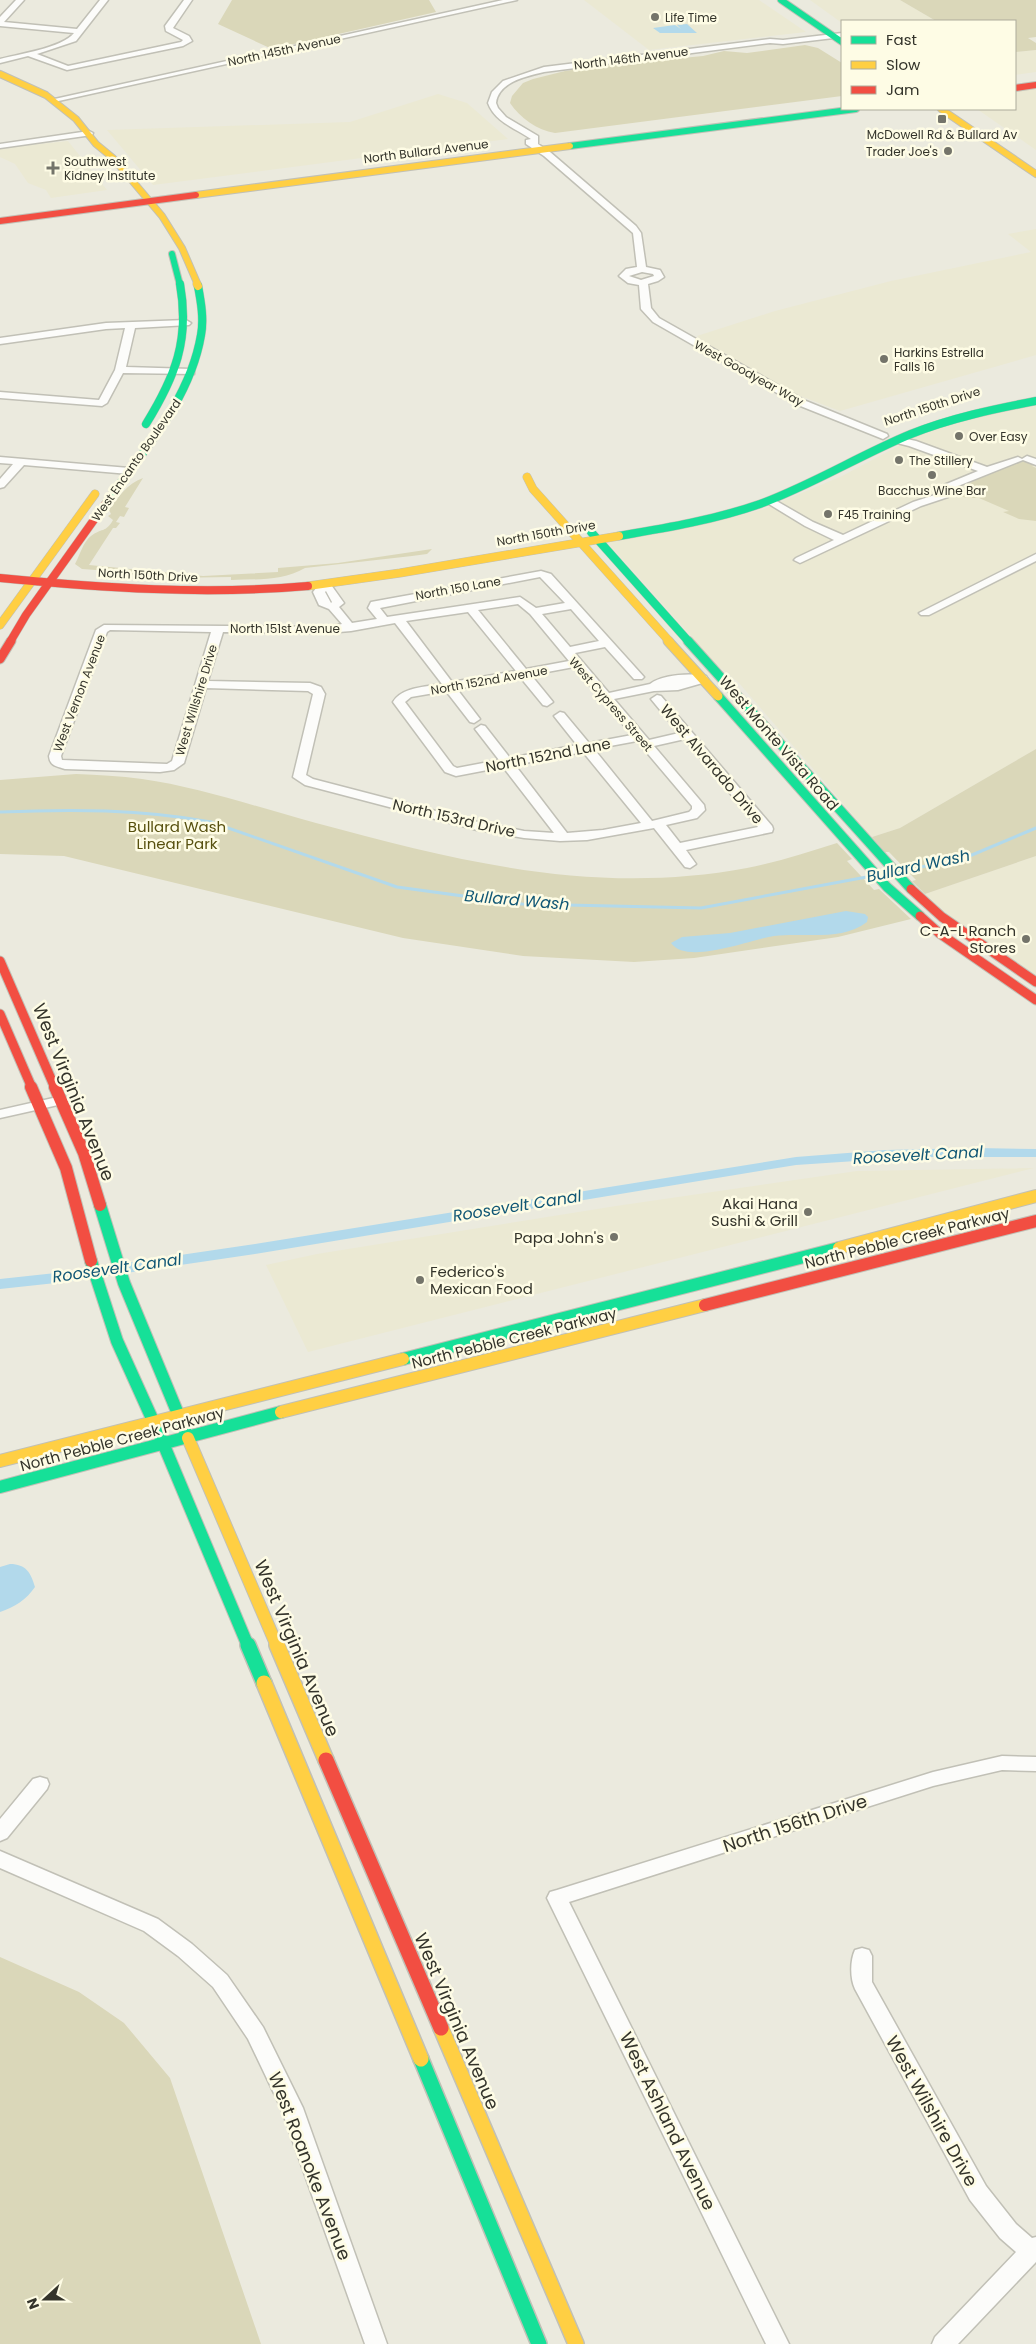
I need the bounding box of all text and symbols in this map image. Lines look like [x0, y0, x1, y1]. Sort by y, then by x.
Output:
place label: Life Time [665, 9, 717, 26]
marker: Life Time [649, 11, 661, 23]
legend [841, 20, 1016, 110]
text: Fast [886, 29, 917, 50]
street label: North 145th Avenue [226, 30, 342, 70]
street label: North 146th Avenue [573, 43, 689, 73]
text: Slow [886, 54, 921, 75]
text: Jam [886, 79, 920, 100]
marker: McDowell Rd & Bullard Av [936, 113, 948, 125]
place label: McDowell Rd & Bullard Av [867, 126, 1018, 143]
street label: North Bullard Avenue [363, 135, 489, 167]
place label: Trader Joe's [866, 143, 938, 160]
marker: Trader Joe's [942, 145, 954, 157]
place label: Southwest Kidney Institute [64, 153, 155, 184]
marker: Southwest Kidney Institute [46, 161, 60, 175]
street label: West Goodyear Way [691, 336, 807, 410]
place label: Harkins Estrella Falls 16 [894, 344, 984, 375]
marker: Harkins Estrella Falls 16 [878, 353, 890, 365]
street label: North 150th Drive [882, 382, 982, 430]
street label: West Encanto Boulevard [87, 395, 185, 525]
place label: Over Easy [969, 428, 1028, 445]
marker: Over Easy [953, 430, 965, 442]
place label: The Stillery [909, 452, 973, 469]
marker: The Stillery [893, 454, 905, 466]
marker: Bacchus Wine Bar [926, 469, 938, 481]
place label: Bacchus Wine Bar [878, 482, 986, 499]
place label: F45 Training [838, 506, 911, 523]
marker: F45 Training [822, 508, 834, 520]
street label: North 150th Drive [495, 516, 597, 550]
street label: North 150th Drive [98, 564, 198, 586]
street label: North 150 Lane [414, 572, 502, 604]
street label: North 151st Avenue [230, 620, 340, 637]
street label: West Vernon Avenue [49, 632, 109, 754]
street label: West Willshire Drive [171, 642, 221, 758]
street label: West Cypress Street [565, 653, 657, 755]
street label: North 152nd Avenue [429, 661, 549, 699]
street label: West Monte Vista Road [715, 671, 843, 815]
street label: West Alvarado Drive [656, 700, 768, 828]
street label: North 152nd Lane [484, 733, 612, 777]
street label: North 153rd Drive [391, 794, 517, 842]
park label: Bullard Wash Linear Park [128, 816, 226, 854]
water label: Bullard Wash [864, 844, 972, 888]
water label: Bullard Wash [464, 884, 570, 916]
place label: C-A-L Ranch Stores [920, 920, 1016, 958]
marker: C-A-L Ranch Stores [1020, 933, 1032, 945]
street label: West Virginia Avenue [27, 999, 121, 1185]
water label: Roosevelt Canal [852, 1140, 984, 1170]
water label: Roosevelt Canal [451, 1184, 583, 1228]
place label: Akai Hana Sushi & Grill [711, 1193, 798, 1231]
street label: North Pebble Creek Parkway [802, 1202, 1012, 1274]
marker: Akai Hana Sushi & Grill [802, 1206, 814, 1218]
place label: Papa John's [514, 1227, 604, 1248]
marker: Papa John's [608, 1231, 620, 1243]
water label: Roosevelt Canal [51, 1248, 183, 1288]
place label: Federico's Mexican Food [430, 1261, 533, 1299]
marker: Federico's Mexican Food [414, 1274, 426, 1286]
street label: North Pebble Creek Parkway [409, 1302, 619, 1374]
street label: North Pebble Creek Parkway [18, 1401, 227, 1476]
street label: West Virginia Avenue [248, 1556, 346, 1740]
street label: North 156th Drive [720, 1788, 870, 1858]
street label: West Virginia Avenue [408, 1929, 506, 2113]
street label: West Ashland Avenue [614, 2028, 722, 2214]
street label: West Wilshire Drive [880, 2031, 984, 2191]
street label: West Roanoke Avenue [262, 2068, 358, 2264]
north arrow [20, 2274, 70, 2324]
text: N [22, 2295, 44, 2312]

